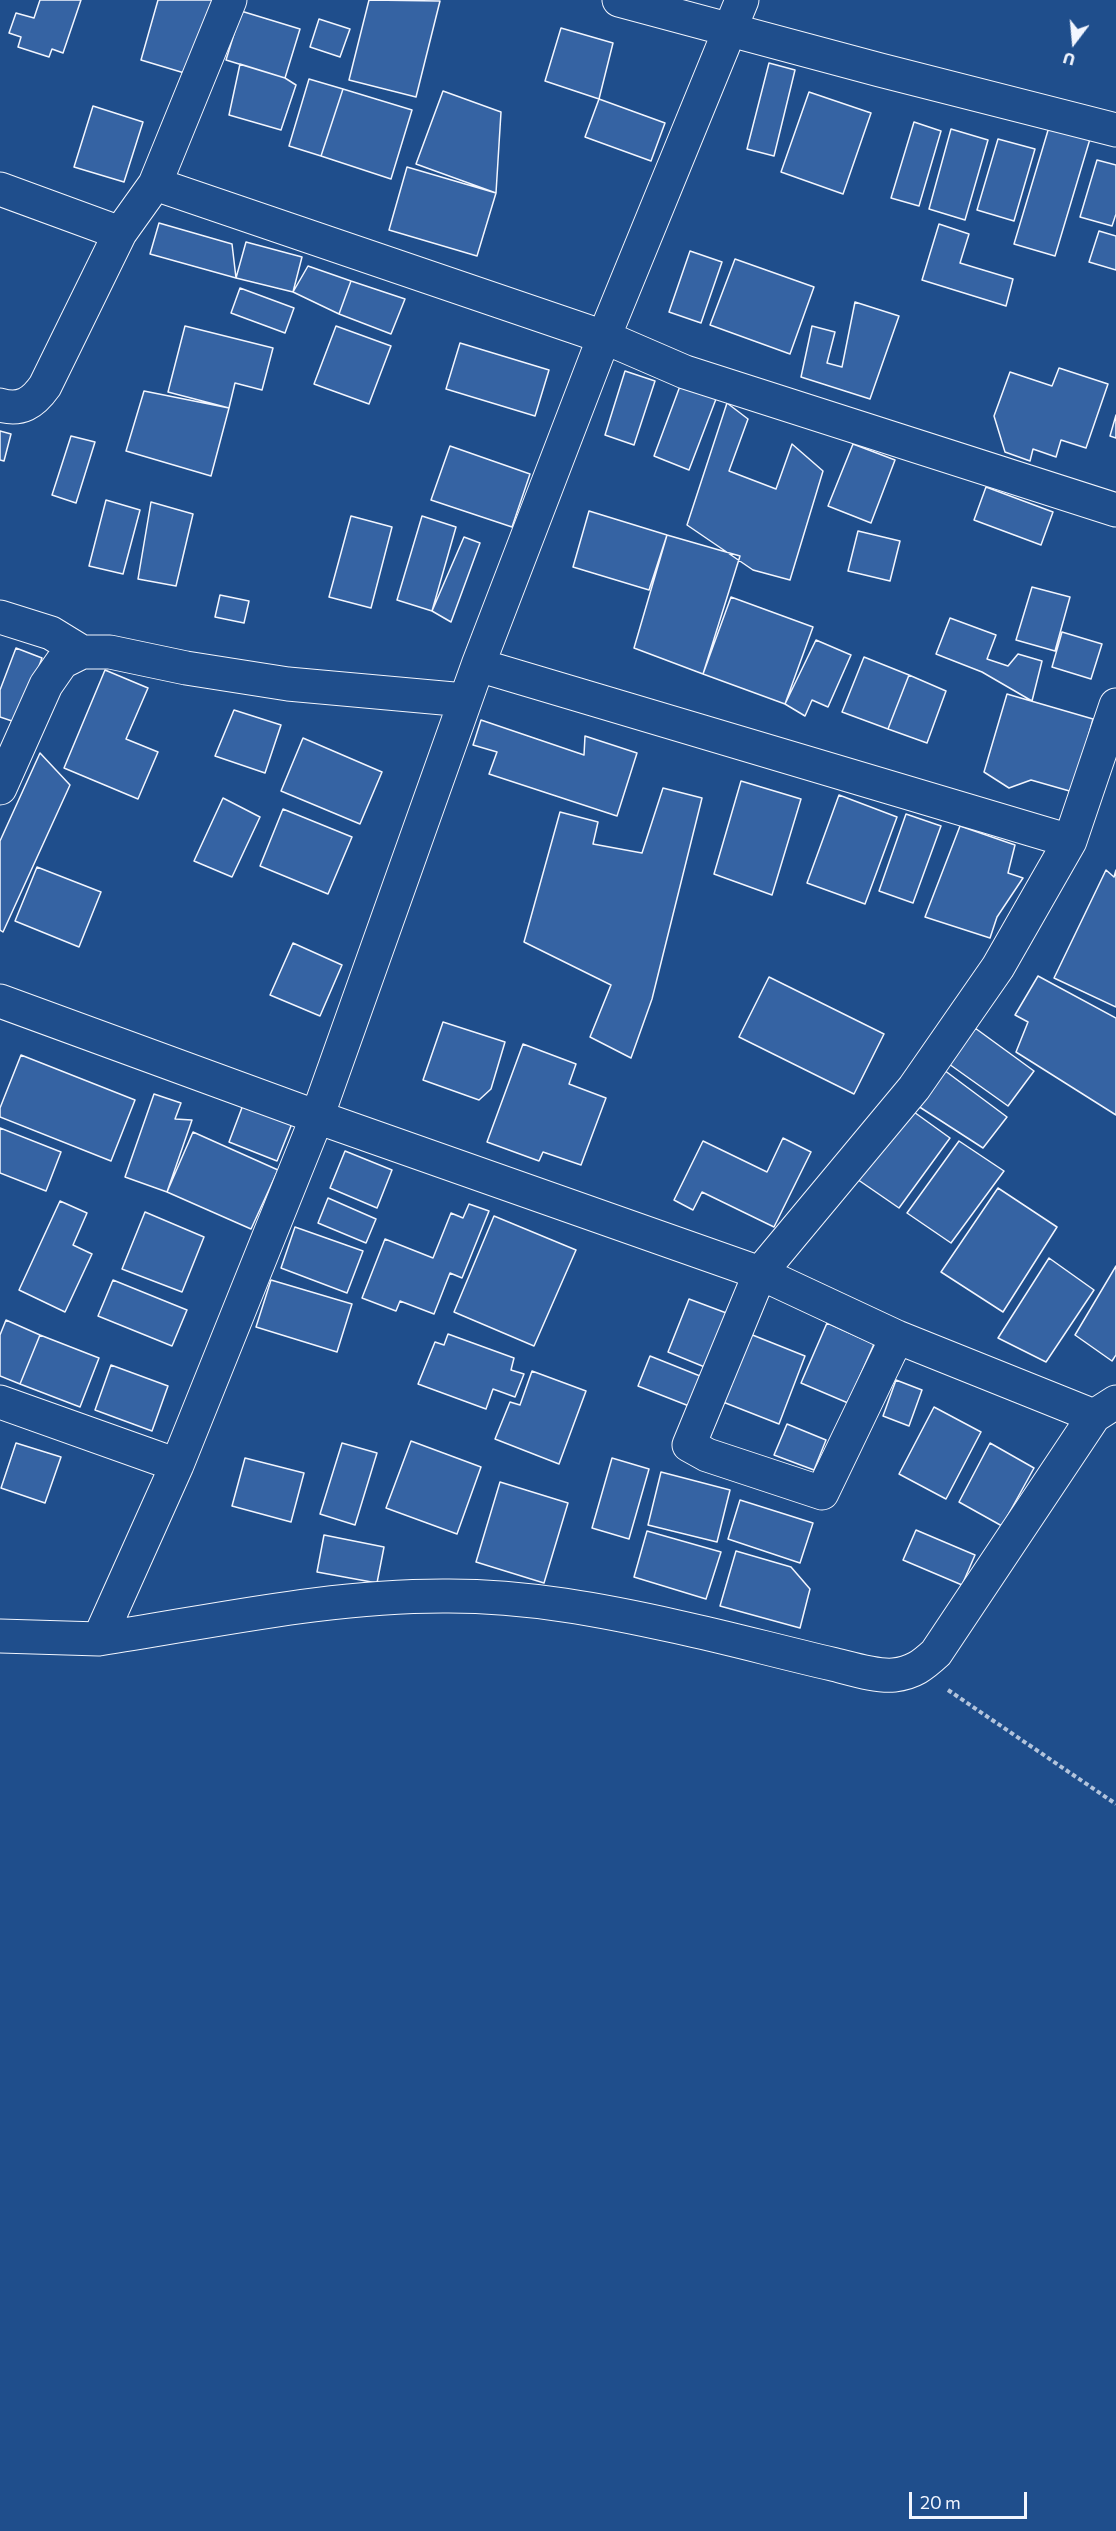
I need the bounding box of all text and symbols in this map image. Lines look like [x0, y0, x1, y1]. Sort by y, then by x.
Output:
north arrow [1044, 12, 1104, 72]
text: U [1061, 49, 1077, 71]
scale bar [912, 2480, 1030, 2518]
text: 20 m [920, 2491, 961, 2513]

